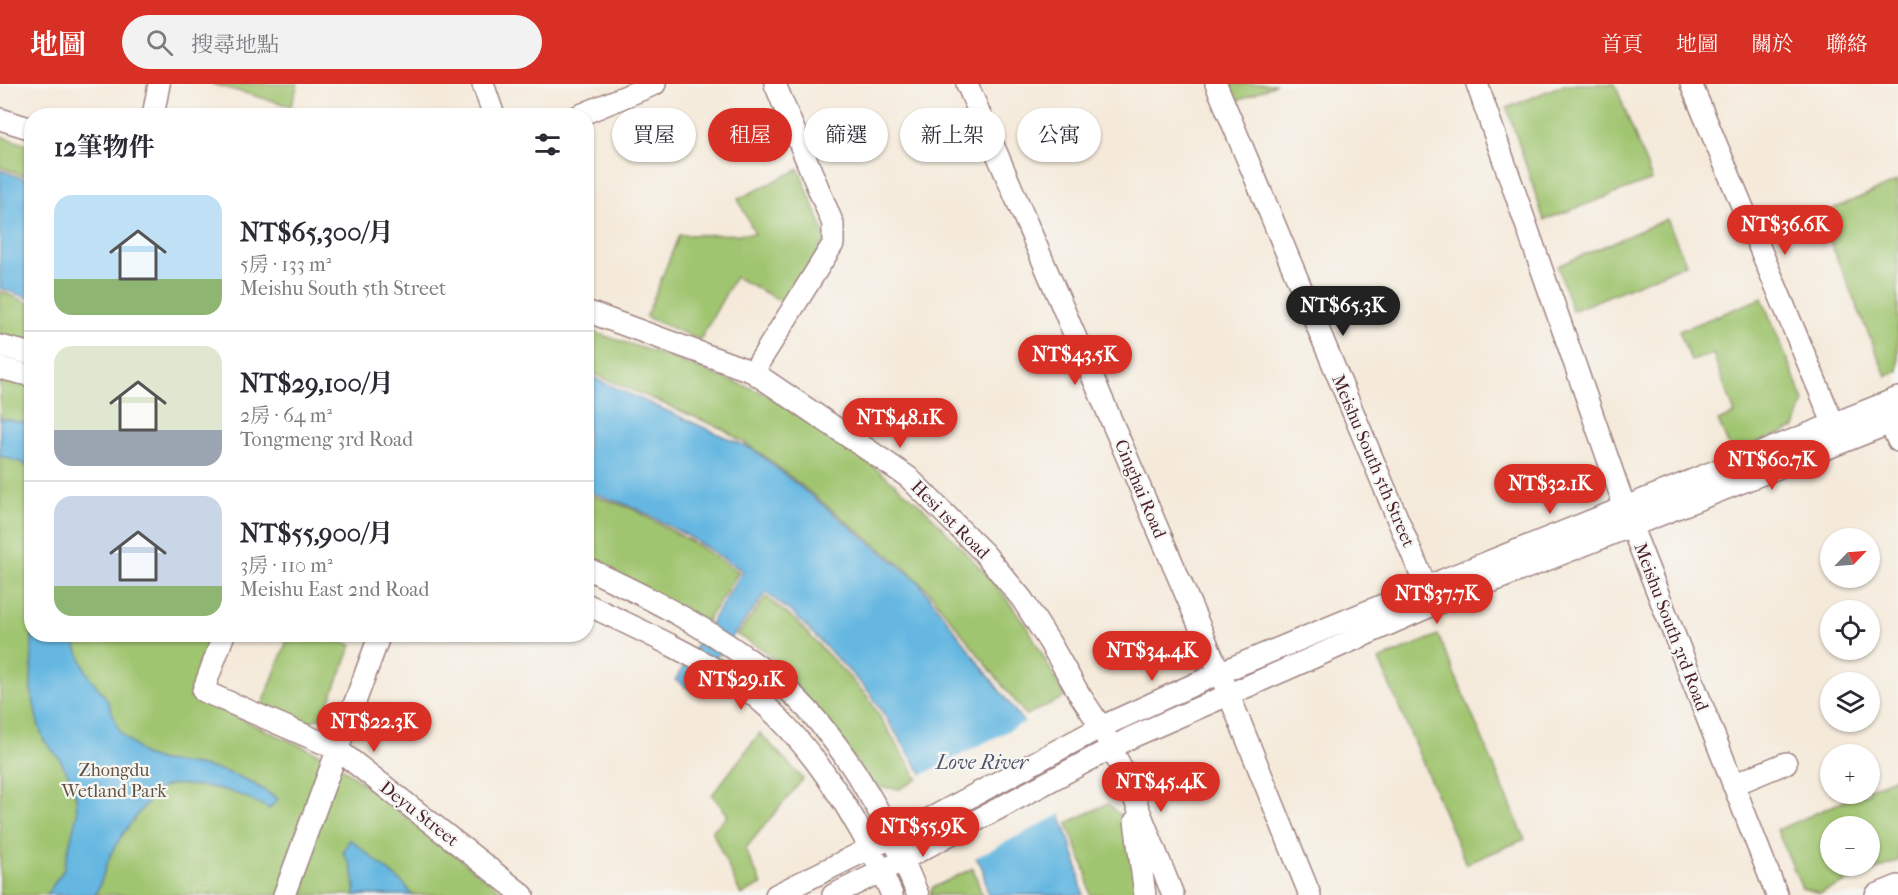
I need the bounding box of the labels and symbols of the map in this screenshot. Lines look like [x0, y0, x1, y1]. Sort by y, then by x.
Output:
pin: NT$36.6K [1723, 205, 1847, 256]
pin: NT$65.3K [1281, 286, 1405, 337]
pin: NT$43.5K [1013, 335, 1137, 386]
street label: Meishu South 5th Street [1327, 372, 1419, 551]
pin: NT$48.1K [838, 398, 962, 449]
street label: Cinghai Road [1110, 437, 1170, 542]
pin: NT$60.7K [1710, 440, 1834, 491]
pin: NT$32.1K [1488, 464, 1612, 515]
street label: Hesi 1st Road [906, 476, 994, 564]
north arrow [1820, 528, 1880, 588]
street label: Meishu South 3rd Road [1629, 540, 1713, 714]
pin: NT$37.7K [1375, 574, 1499, 625]
pin: NT$34.4K [1090, 631, 1214, 682]
pin: NT$29.1K [679, 660, 803, 711]
pin: NT$22.3K [312, 702, 436, 753]
water label: Love River [934, 751, 1030, 774]
park label: Zhongdu Wetland Park [61, 760, 167, 802]
pin: NT$45.4K [1099, 762, 1223, 813]
street label: Deyu Street [376, 777, 463, 851]
pin: NT$55.9K [861, 807, 985, 858]

